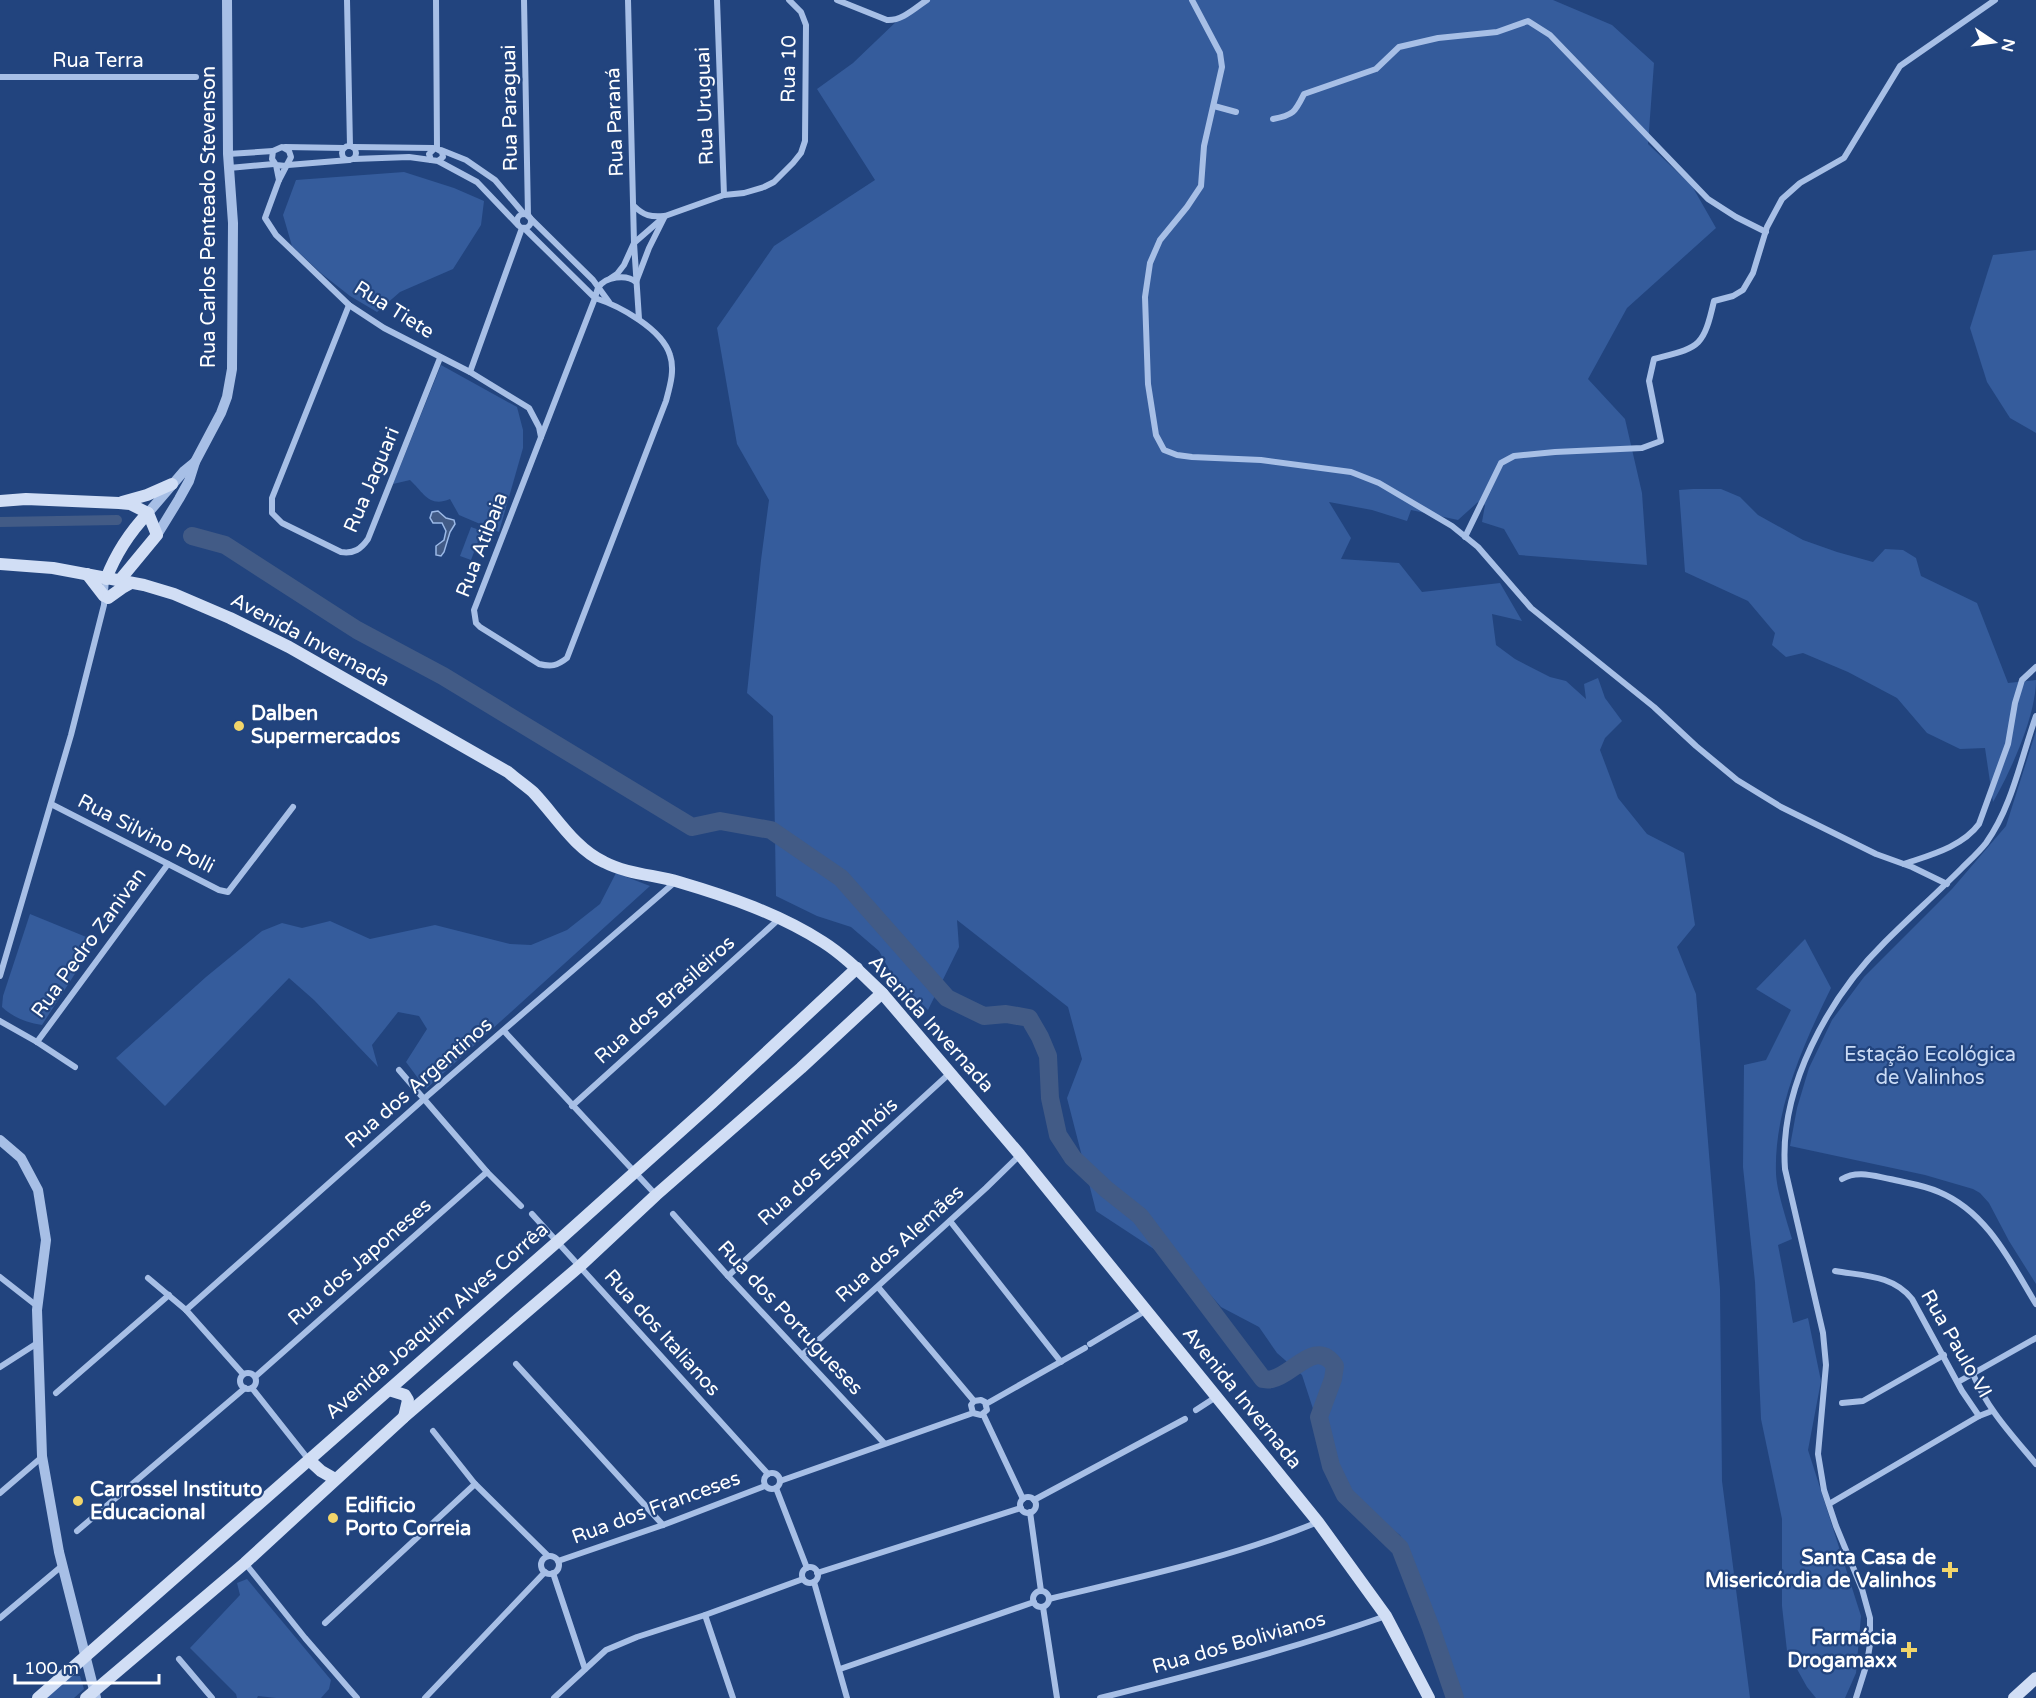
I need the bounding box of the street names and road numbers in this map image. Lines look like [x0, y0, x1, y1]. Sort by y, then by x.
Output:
street label: Rua 10 [776, 35, 802, 103]
street label: Rua Paraguai [497, 44, 523, 172]
street label: Rua Uruguai [691, 46, 719, 166]
street label: Rua Terra [52, 49, 144, 73]
street label: Rua Carlos Penteado Stevenson [197, 66, 221, 368]
street label: Rua Paraná [601, 67, 629, 177]
street label: Rua Tiete [349, 276, 439, 344]
street label: Rua Jaguari [339, 424, 405, 536]
street label: Rua Atibaia [451, 489, 513, 601]
street label: Avenida Invernada [226, 588, 394, 692]
street label: Rua Silvino Polli [74, 789, 218, 879]
street label: Rua Pedro Zanivan [26, 863, 152, 1023]
street label: Rua dos Brasileiros [590, 931, 740, 1069]
street label: Avenida Invernada [863, 950, 999, 1098]
street label: Rua dos Argentinos [341, 1013, 497, 1153]
street label: Rua dos Espanhóis [753, 1093, 903, 1231]
street label: Rua dos Alemães [831, 1180, 969, 1308]
street label: Rua dos Japoneses [284, 1193, 436, 1331]
street label: Avenida Joaquim Alves Corrêa [320, 1217, 554, 1425]
street label: Rua dos Portugueses [712, 1236, 868, 1400]
street label: Rua dos Italianos [599, 1265, 725, 1401]
street label: Rua Paulo VI [1915, 1286, 1997, 1402]
street label: Avenida Invernada [1177, 1322, 1307, 1474]
street label: Rua dos Franceses [568, 1466, 744, 1550]
street label: Rua dos Bolivianos [1150, 1607, 1328, 1679]

